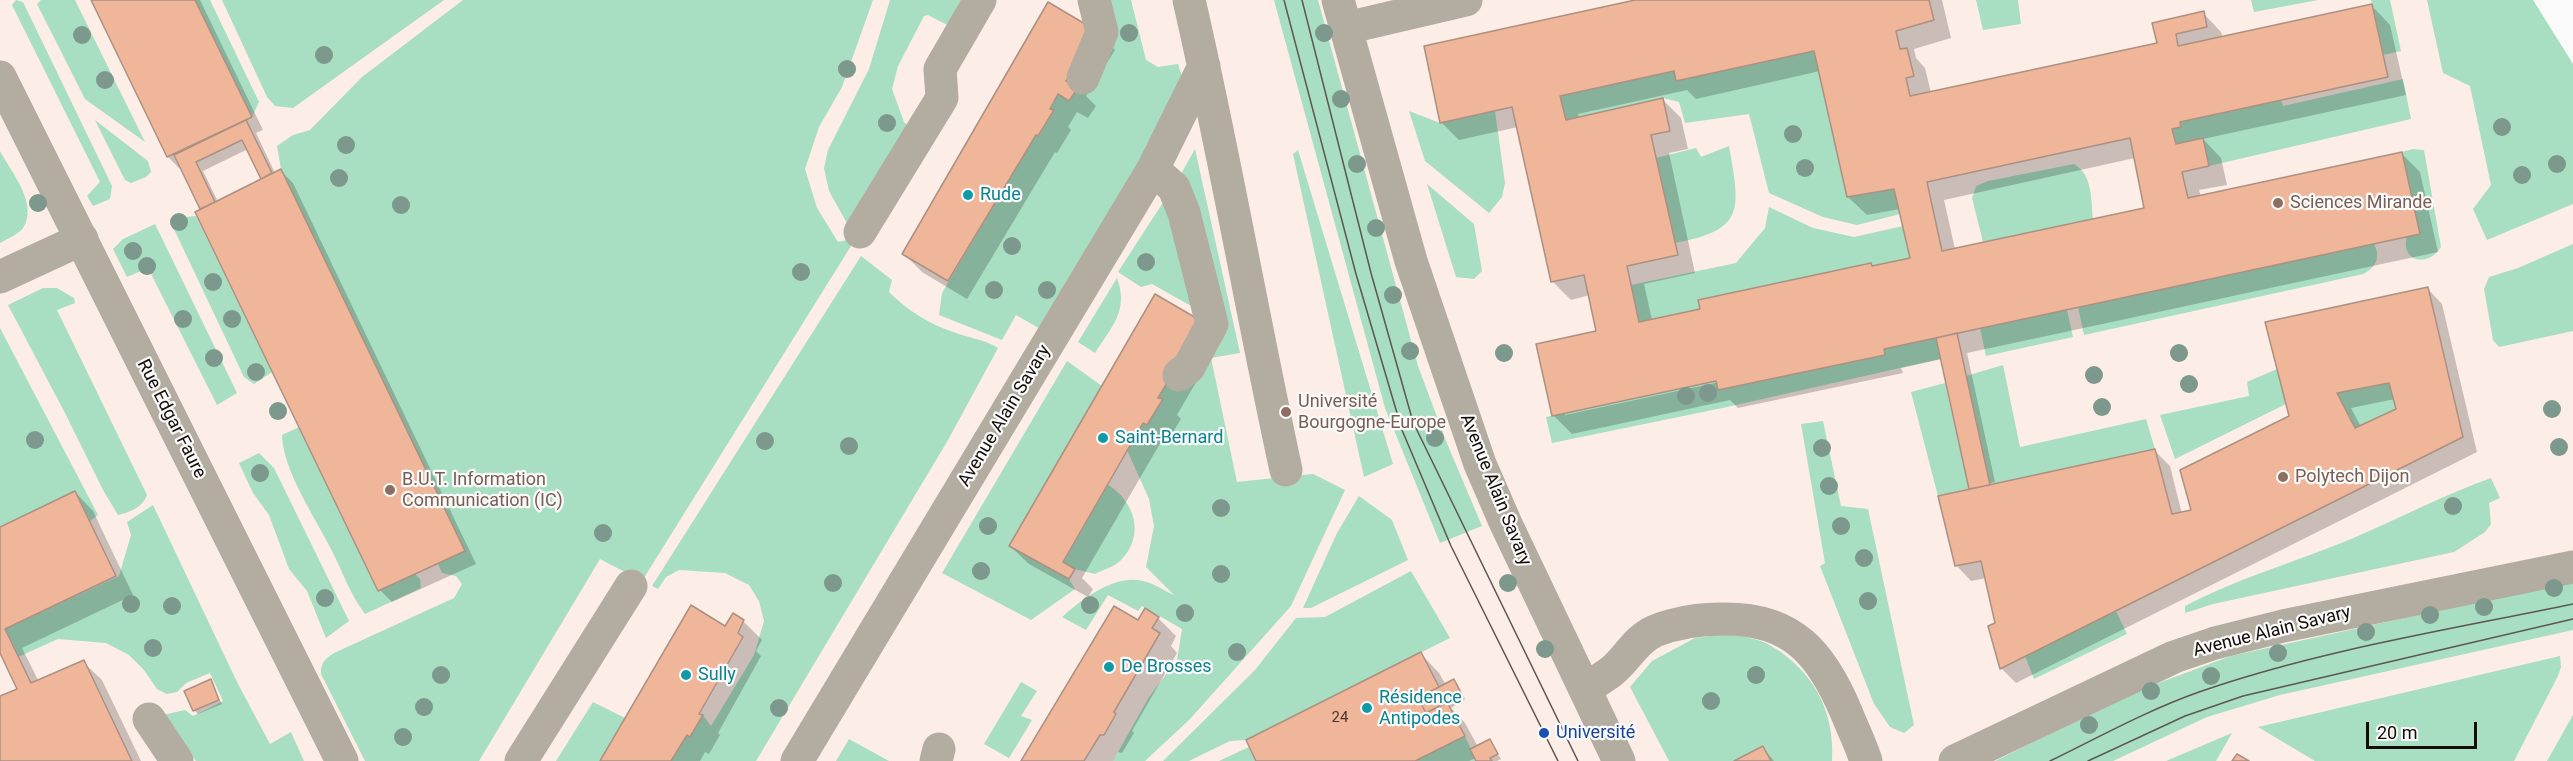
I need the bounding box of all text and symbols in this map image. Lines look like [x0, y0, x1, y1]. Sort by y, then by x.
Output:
place label: Rude [980, 184, 1021, 206]
marker: Rude [961, 188, 975, 202]
place label: Sciences Mirande [2290, 192, 2432, 214]
marker: Sciences Mirande [2271, 196, 2285, 210]
street label: Avenue Alain Savary [954, 341, 1056, 491]
street label: Rue Edgar Faure [132, 356, 210, 482]
place label: Université Bourgogne-Europe [1298, 391, 1446, 434]
marker: Université Bourgogne-Europe [1279, 405, 1293, 419]
street label: Avenue Alain Savary [1455, 411, 1535, 569]
place label: Saint-Bernard [1115, 427, 1223, 449]
marker: Saint-Bernard [1096, 431, 1110, 445]
place label: Polytech Dijon [2295, 466, 2409, 488]
place label: B.U.T. Information Communication (IC) [402, 469, 563, 512]
marker: Polytech Dijon [2276, 470, 2290, 484]
marker: B.U.T. Information Communication (IC) [383, 483, 397, 497]
street label: Avenue Alain Savary [2191, 602, 2353, 662]
place label: De Brosses [1121, 656, 1212, 678]
marker: De Brosses [1102, 660, 1116, 674]
place label: Sully [698, 664, 736, 686]
marker: Sully [679, 668, 693, 682]
place label: Résidence Antipodes [1379, 687, 1462, 730]
marker: Résidence Antipodes [1360, 701, 1374, 715]
house number: 24 [1332, 709, 1348, 727]
scale bar [2369, 710, 2480, 748]
place label: Université [1556, 722, 1635, 744]
text: 20 m [2377, 722, 2417, 743]
marker: Université [1537, 726, 1551, 740]

